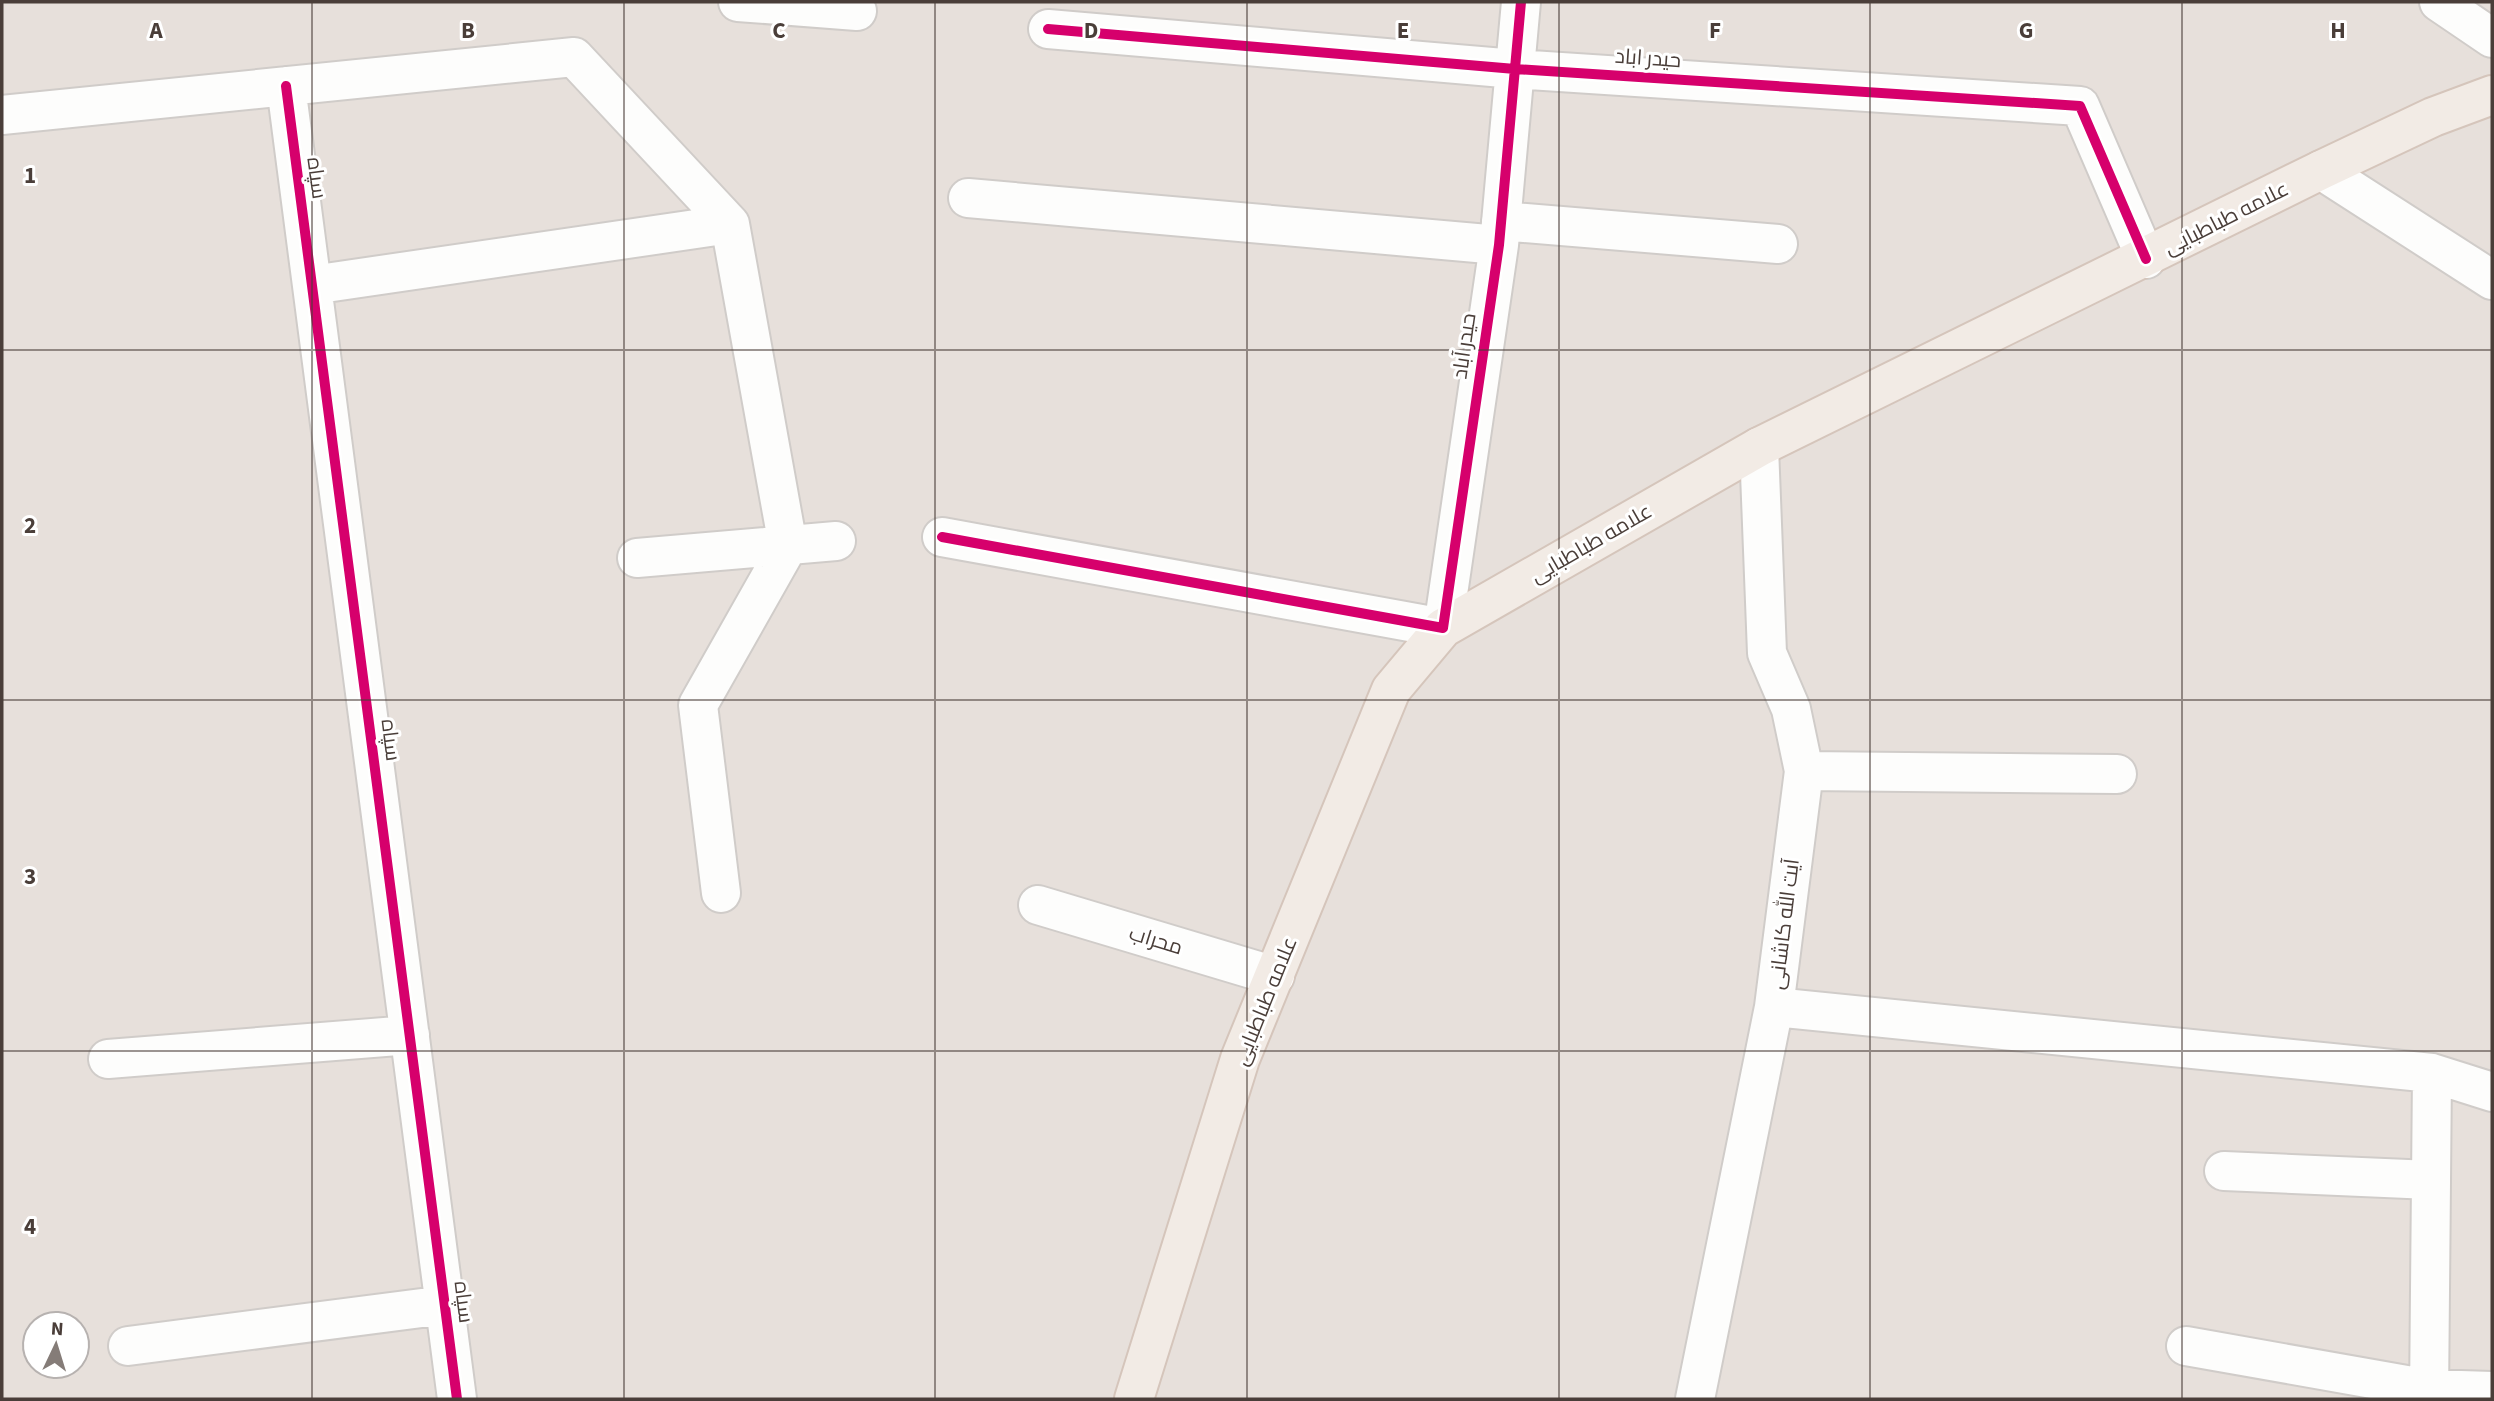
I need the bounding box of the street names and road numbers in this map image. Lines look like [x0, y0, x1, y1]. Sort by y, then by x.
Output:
street label: حیدر اباد [1614, 41, 1682, 75]
street label: سپاه [299, 155, 335, 201]
street label: علامه طباطبایی [2158, 174, 2294, 262]
street label: حیدر آباد [1445, 311, 1483, 381]
street label: علامه طباطبایی [1524, 496, 1658, 590]
street label: سپاه [374, 717, 408, 763]
street label: آیت الله کاشانی [1761, 856, 1807, 991]
street label: محراب [1125, 918, 1187, 962]
street label: علامه طباطبایی [1226, 932, 1304, 1070]
street label: سپاه [447, 1279, 481, 1325]

